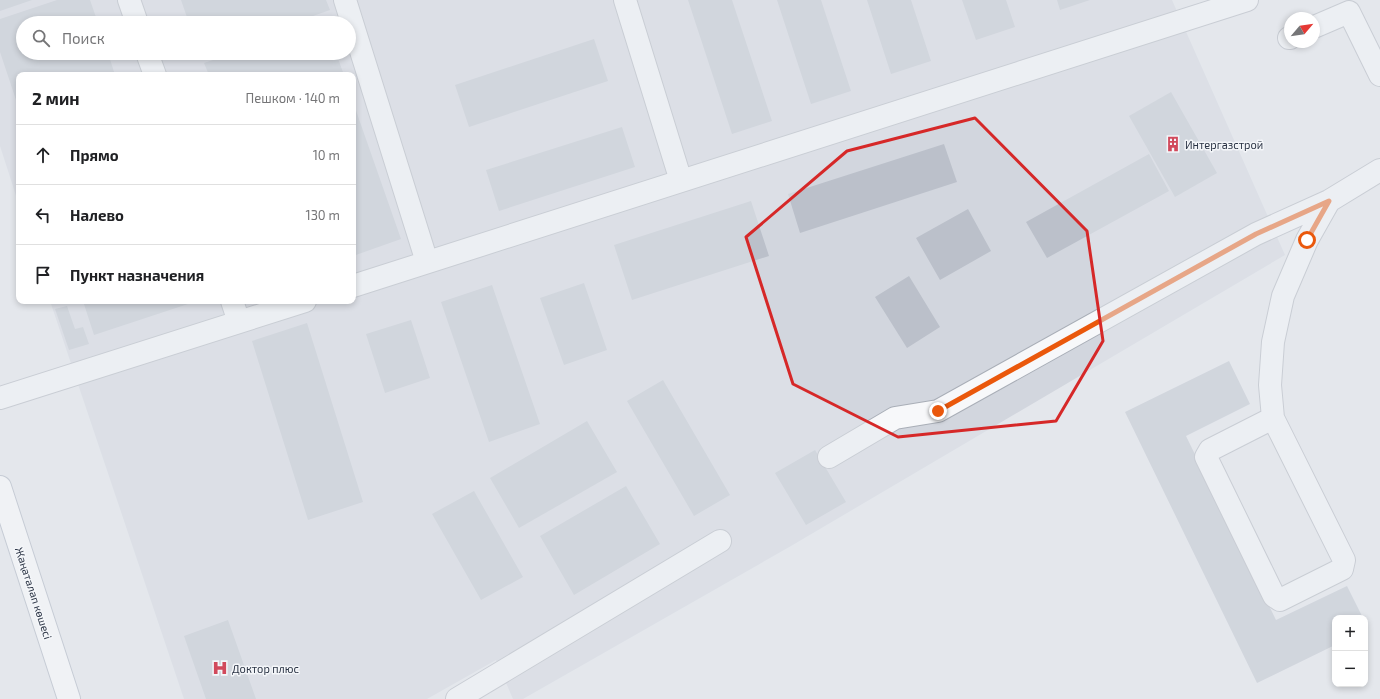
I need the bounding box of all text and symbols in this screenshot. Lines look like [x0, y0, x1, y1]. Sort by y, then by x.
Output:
north arrow [1284, 12, 1320, 48]
search box [16, 16, 356, 60]
icon: search [30, 27, 52, 49]
text: Поиск [62, 29, 105, 47]
text: 2 мин [32, 88, 80, 108]
text: Пешком · 140 m [246, 90, 340, 106]
building icon: Интергазстрой [1164, 135, 1182, 153]
place label: Интергазстрой [1185, 138, 1263, 151]
icon: ahead [32, 144, 54, 166]
text: Прямо [70, 146, 119, 164]
text: 10 m [313, 147, 340, 163]
icon: left [32, 204, 54, 226]
text: Налево [70, 206, 124, 224]
text: 130 m [305, 207, 340, 223]
route start [1298, 231, 1316, 249]
icon: arrive [32, 264, 54, 286]
text: Пункт назначения [70, 266, 204, 284]
route end [929, 402, 947, 420]
street label: Жаңаталап көшесі [13, 545, 55, 641]
map controls [1332, 615, 1368, 687]
button: + [1332, 615, 1368, 651]
button: − [1332, 651, 1368, 687]
hospital icon: Доктор плюс [211, 659, 229, 677]
place label: Доктор плюс [232, 662, 299, 675]

